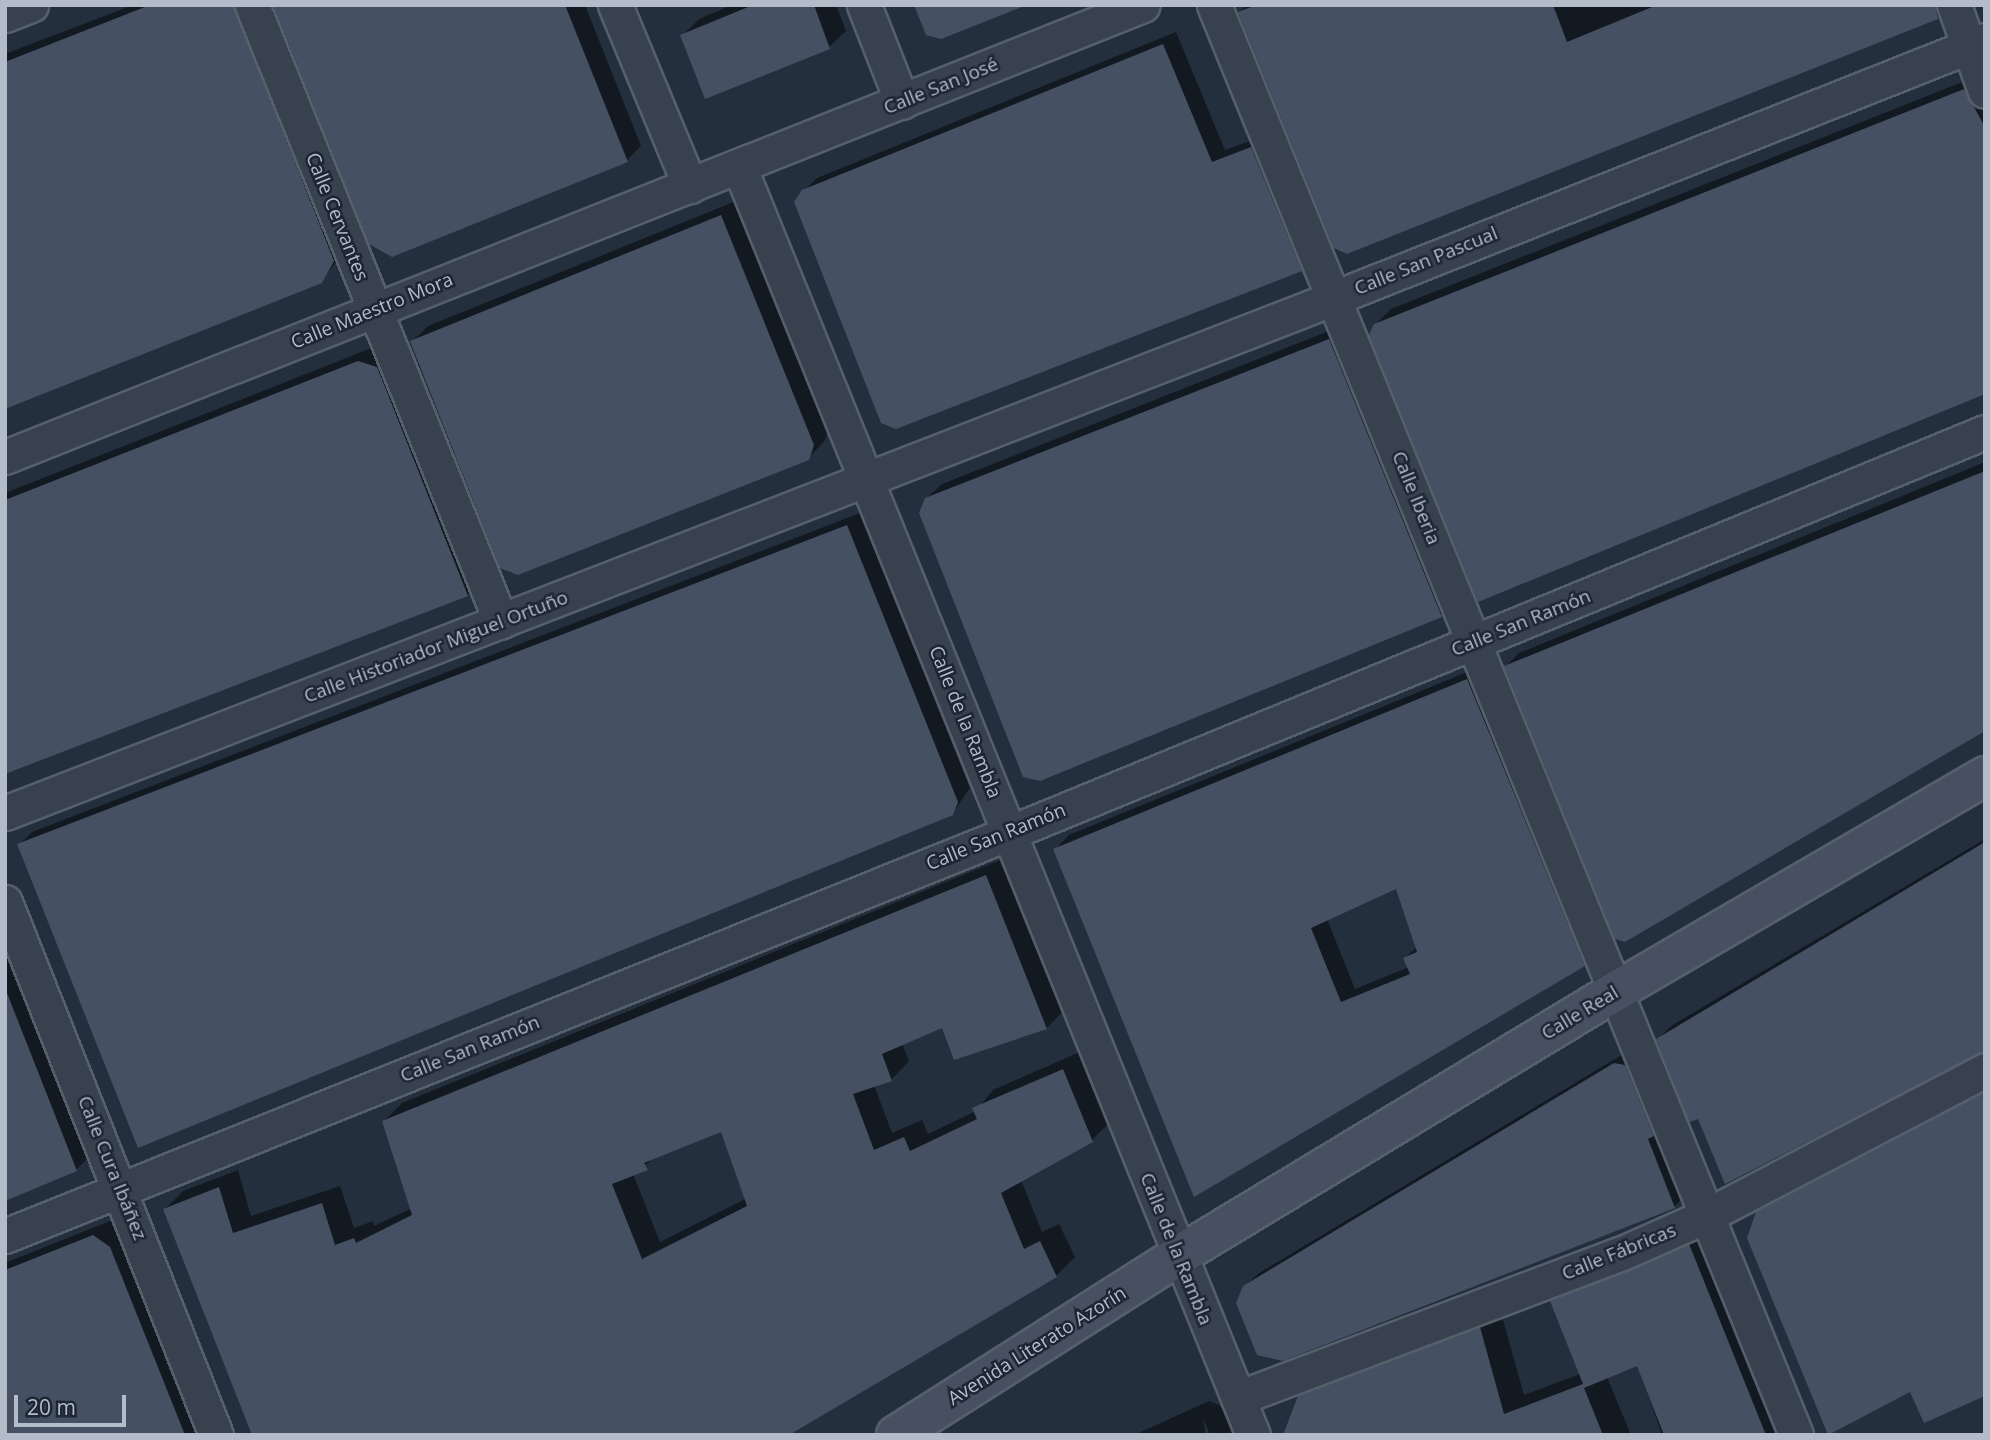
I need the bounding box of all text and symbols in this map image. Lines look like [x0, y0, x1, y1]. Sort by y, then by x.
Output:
street label: Calle San José [880, 53, 1002, 119]
street label: Calle Cervantes [301, 150, 373, 284]
street label: Calle San Pascual [1351, 222, 1501, 300]
street label: Calle Maestro Mora [288, 268, 456, 354]
street label: Calle Iberia [1387, 448, 1445, 548]
street label: Calle San Ramón [1448, 585, 1594, 661]
street label: Calle Historiador Miguel Ortuño [301, 586, 571, 708]
street label: Calle de la Rambla [924, 643, 1006, 801]
street label: Calle San Ramón [923, 799, 1069, 875]
street label: Calle Real [1537, 981, 1623, 1045]
street label: Calle San Ramón [397, 1011, 543, 1087]
street label: Calle Cura Ibáñez [73, 1093, 151, 1243]
street label: Calle de la Rambla [1135, 1170, 1217, 1328]
street label: Calle Fábricas [1559, 1219, 1679, 1285]
street label: Avenida Literato Azorín [944, 1282, 1130, 1410]
scale bar [18, 1380, 130, 1424]
text: 20 m [27, 1393, 76, 1421]

